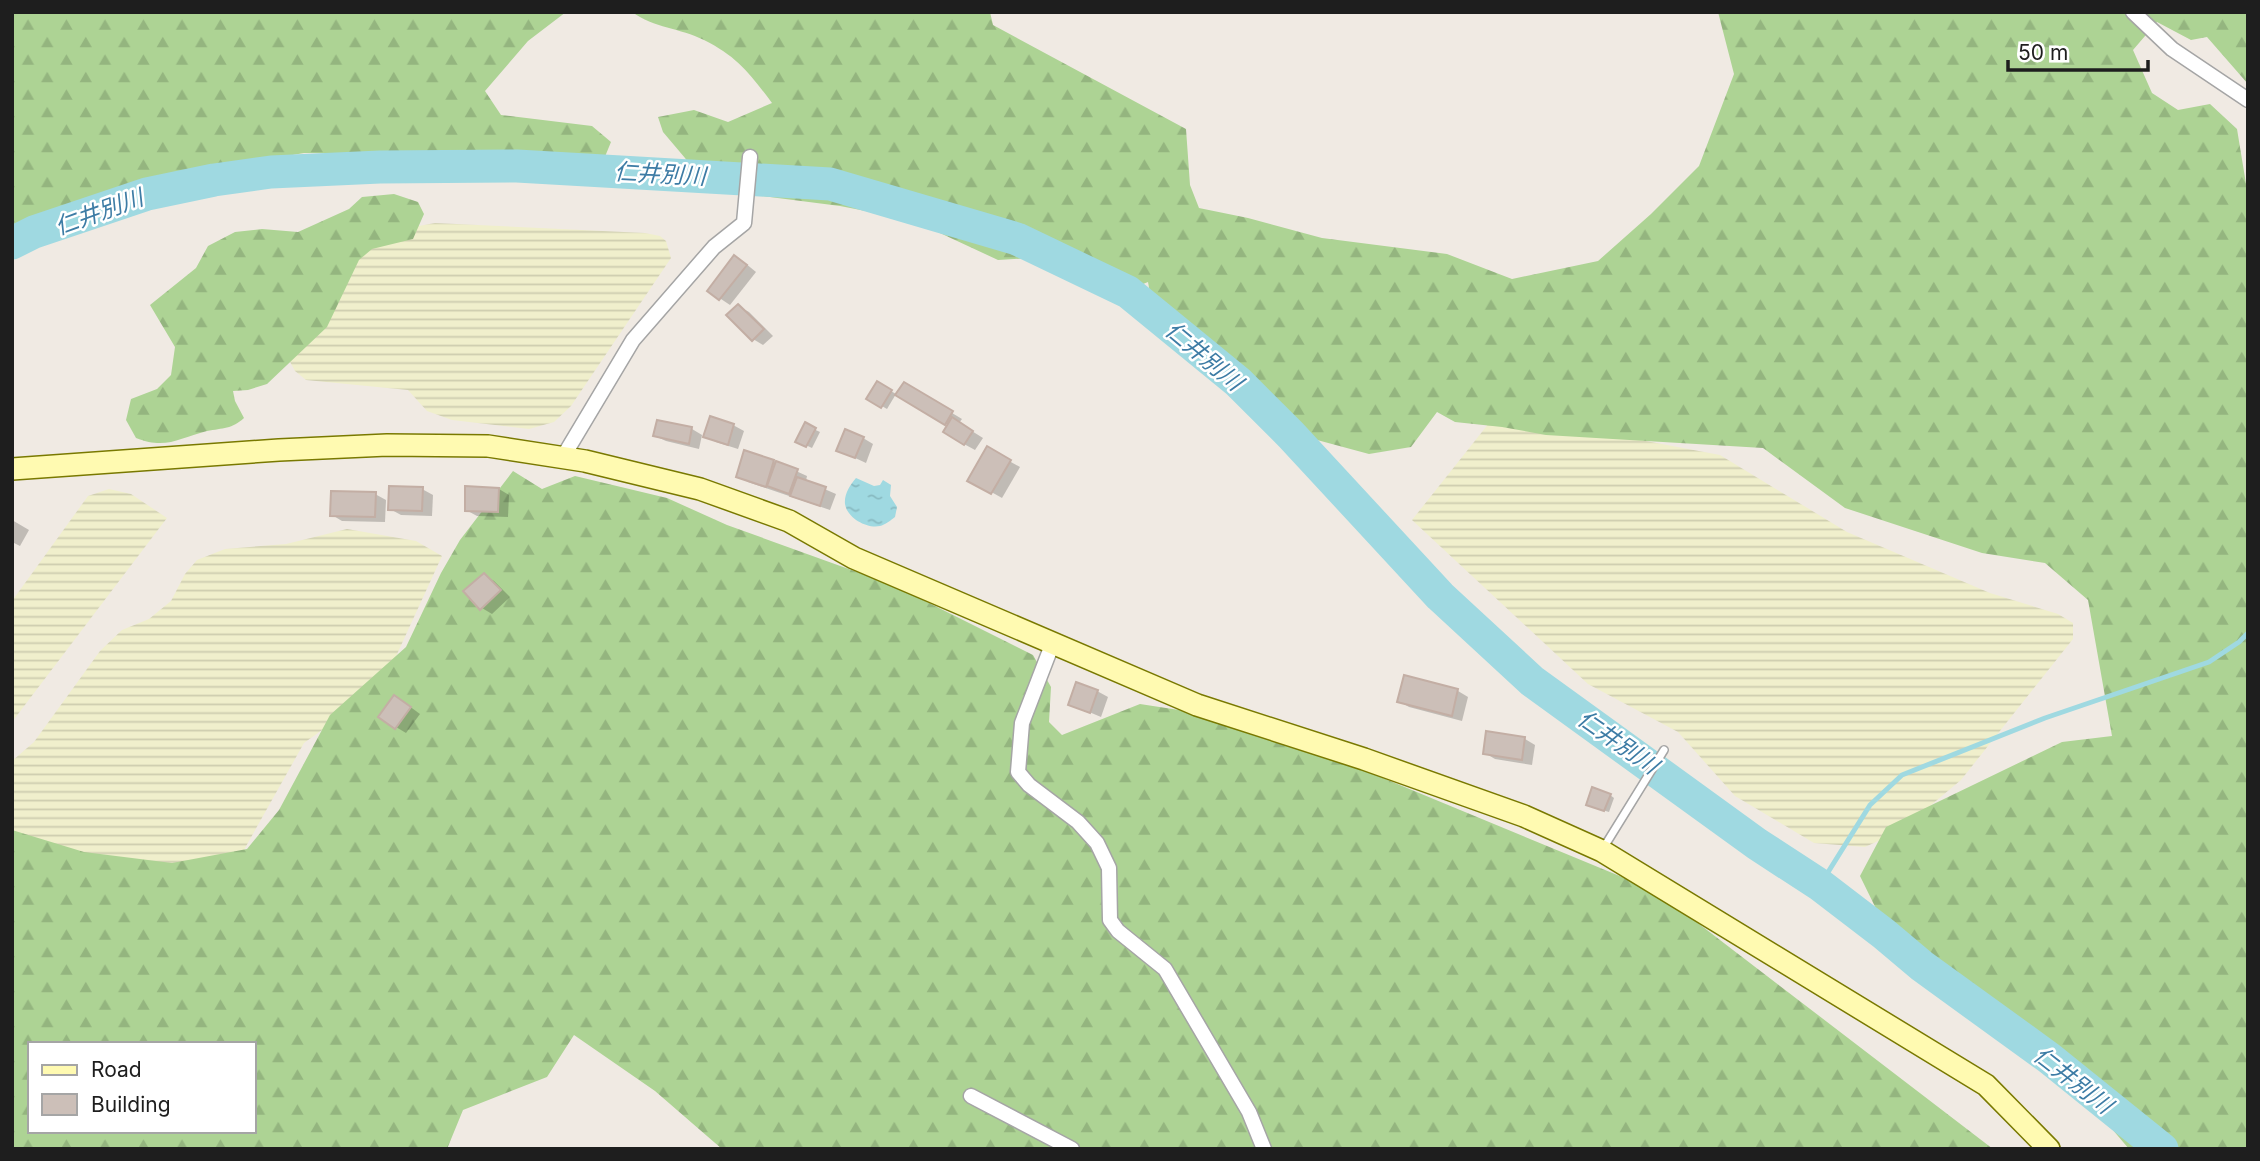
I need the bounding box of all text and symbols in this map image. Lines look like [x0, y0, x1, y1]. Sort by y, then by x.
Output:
scale bar [2008, 28, 2148, 72]
text: 50 m [2018, 40, 2068, 65]
water label: 仁井別川 [613, 158, 710, 191]
water label: 仁井別川 [51, 182, 150, 241]
water label: 仁井別川 [1160, 316, 1251, 398]
water label: 仁井別川 [1572, 704, 1666, 782]
water label: 仁井別川 [2028, 1041, 2120, 1121]
legend [28, 1042, 256, 1133]
text: Road [91, 1057, 142, 1082]
text: Building [91, 1092, 171, 1117]

